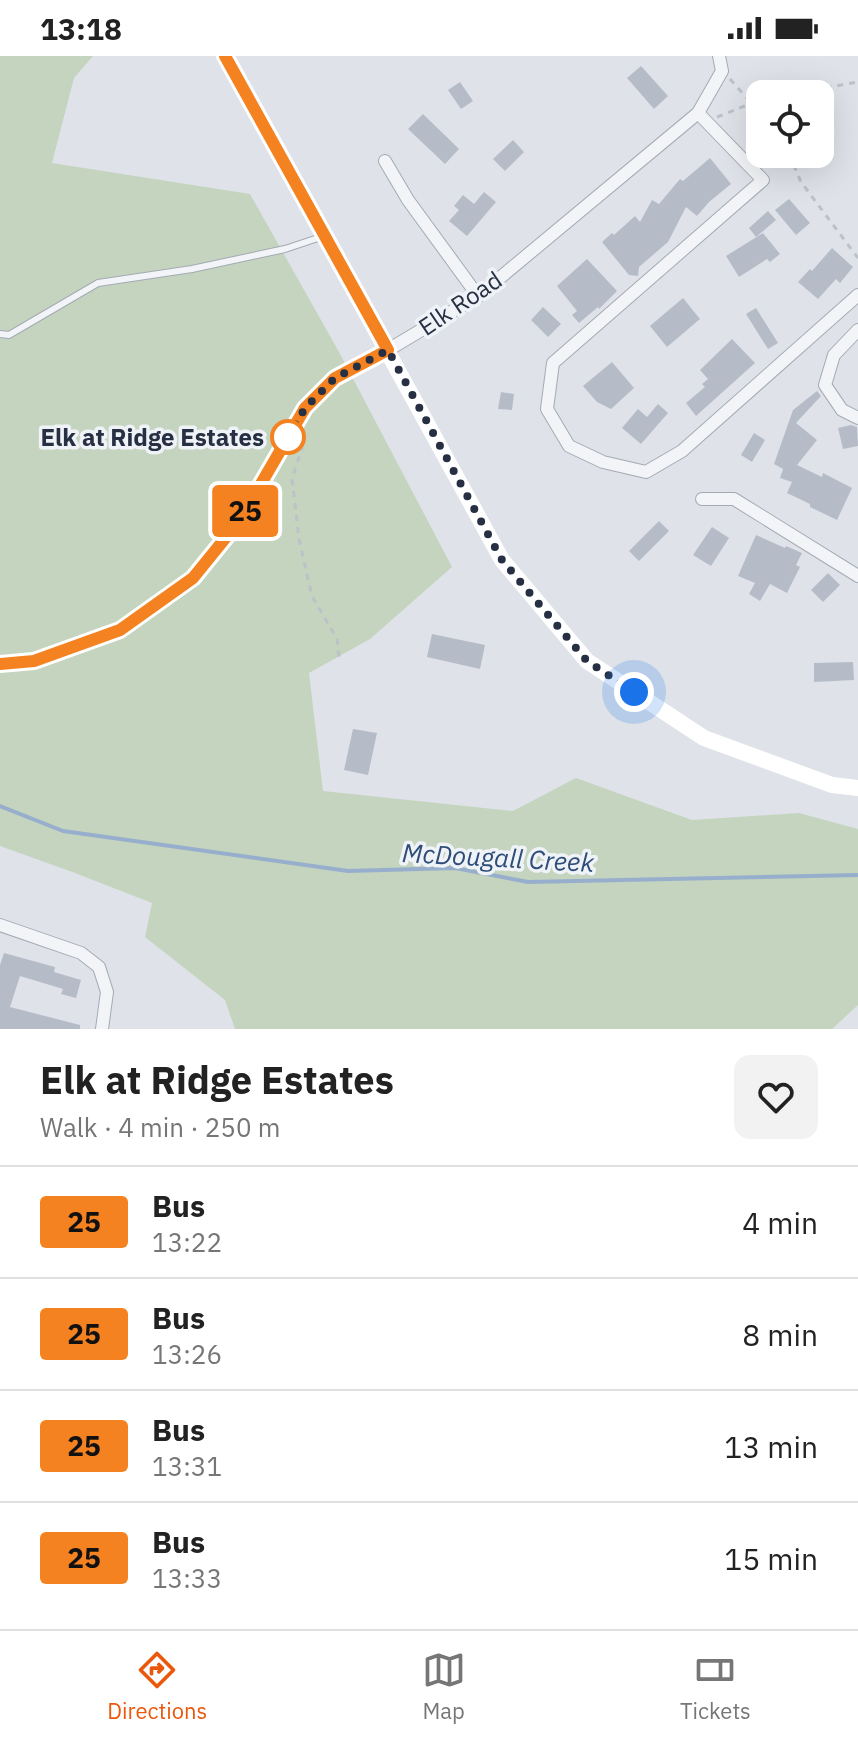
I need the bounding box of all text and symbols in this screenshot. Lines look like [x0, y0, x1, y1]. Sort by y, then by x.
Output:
text: 13:18 [40, 9, 122, 48]
map controls [746, 80, 834, 168]
button: locate [746, 80, 834, 168]
street label: Elk Road [412, 263, 508, 343]
marker: Elk at Ridge Estates [271, 420, 305, 454]
place label: Elk at Ridge Estates [41, 421, 264, 453]
line badge: 25 [209, 485, 281, 537]
text: 25 [228, 492, 262, 529]
your location [614, 672, 654, 712]
water label: McDougall Creek [401, 835, 595, 879]
text: Elk at Ridge Estates [40, 1055, 394, 1104]
button: heart [734, 1055, 818, 1139]
text: Walk · 4 min · 250 m [40, 1110, 280, 1144]
text: Bus [152, 1186, 205, 1225]
text: 25 [67, 1203, 101, 1240]
text: 4 min [742, 1203, 818, 1242]
text: 13:22 [152, 1225, 222, 1259]
text: Bus [152, 1298, 205, 1337]
text: 25 [67, 1315, 101, 1352]
text: 8 min [742, 1315, 818, 1354]
text: 13:26 [152, 1337, 222, 1371]
text: Bus [152, 1410, 205, 1449]
text: 25 [67, 1427, 101, 1464]
text: 13 min [724, 1427, 818, 1466]
text: 13:31 [152, 1449, 222, 1483]
text: Bus [152, 1522, 205, 1561]
text: 25 [67, 1539, 101, 1576]
text: 15 min [724, 1539, 818, 1578]
text: 13:33 [152, 1561, 222, 1595]
tab: Directions [107, 1648, 207, 1725]
tab: Map [422, 1648, 466, 1725]
tab: Tickets [680, 1648, 751, 1725]

